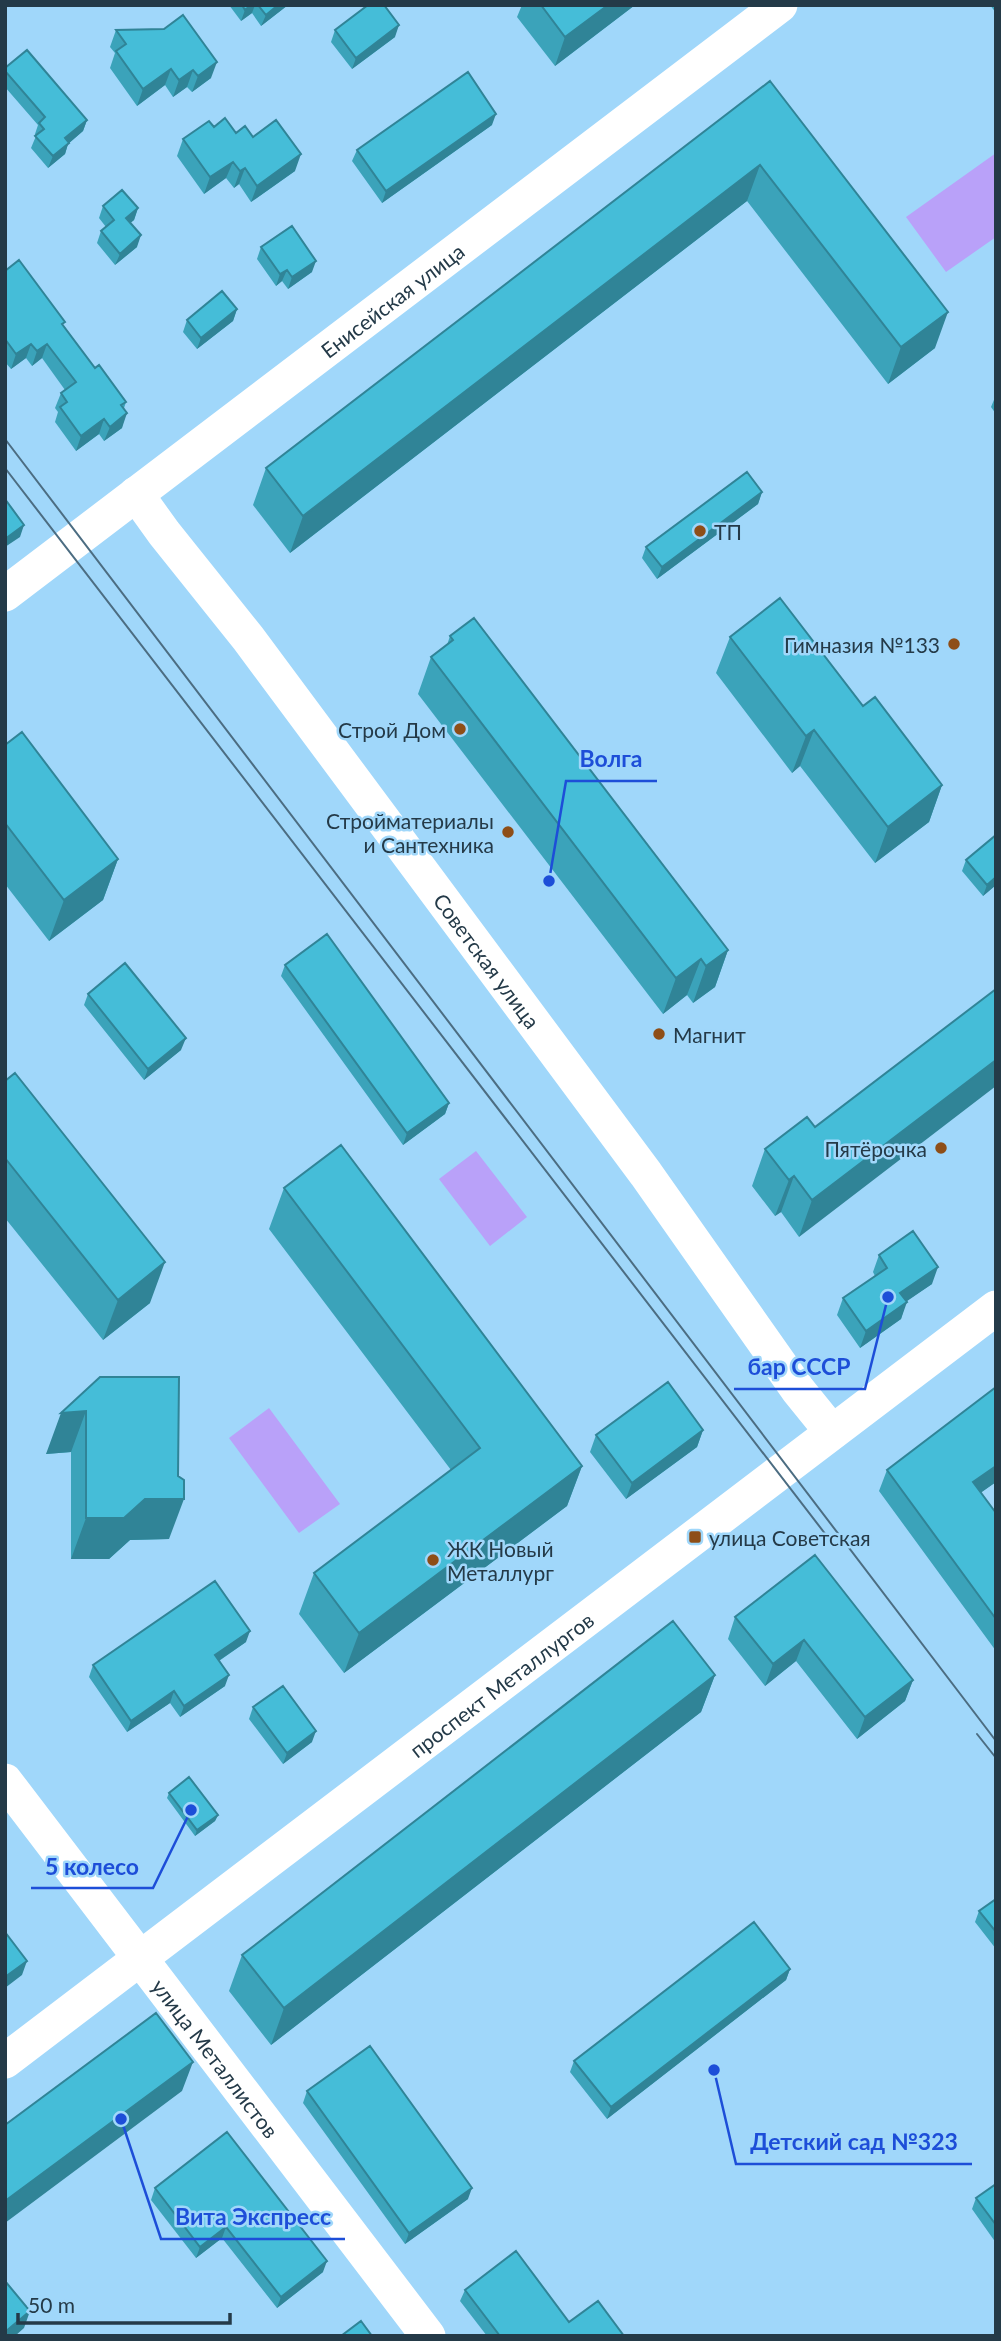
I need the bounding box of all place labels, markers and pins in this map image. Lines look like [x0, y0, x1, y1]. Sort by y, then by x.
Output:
place label: ТП [714, 519, 742, 544]
marker: ТП [692, 523, 708, 539]
place label: Гимназия №133 [784, 632, 940, 657]
marker: Гимназия №133 [946, 636, 962, 652]
place label: Строй Дом [338, 717, 446, 742]
marker: Строй Дом [452, 721, 468, 737]
callout: Волга [566, 737, 657, 781]
place label: Стройматериалы и Сантехника [326, 808, 494, 857]
marker: Стройматериалы и Сантехника [500, 824, 516, 840]
place label: Магнит [673, 1022, 746, 1047]
marker: Магнит [651, 1026, 667, 1042]
place label: Пятёрочка [824, 1136, 927, 1161]
marker: Пятёрочка [933, 1140, 949, 1156]
callout: бар СССР [734, 1345, 865, 1389]
place label: улица Советская [709, 1525, 871, 1550]
marker: улица Советская [687, 1529, 703, 1545]
place label: ЖК Новый Металлург [447, 1536, 554, 1585]
marker: ЖК Новый Металлург [425, 1552, 441, 1568]
callout: 5 колесо [31, 1844, 153, 1888]
callout: Детский сад №323 [736, 2120, 972, 2164]
callout: Вита Экспресс [161, 2195, 345, 2239]

